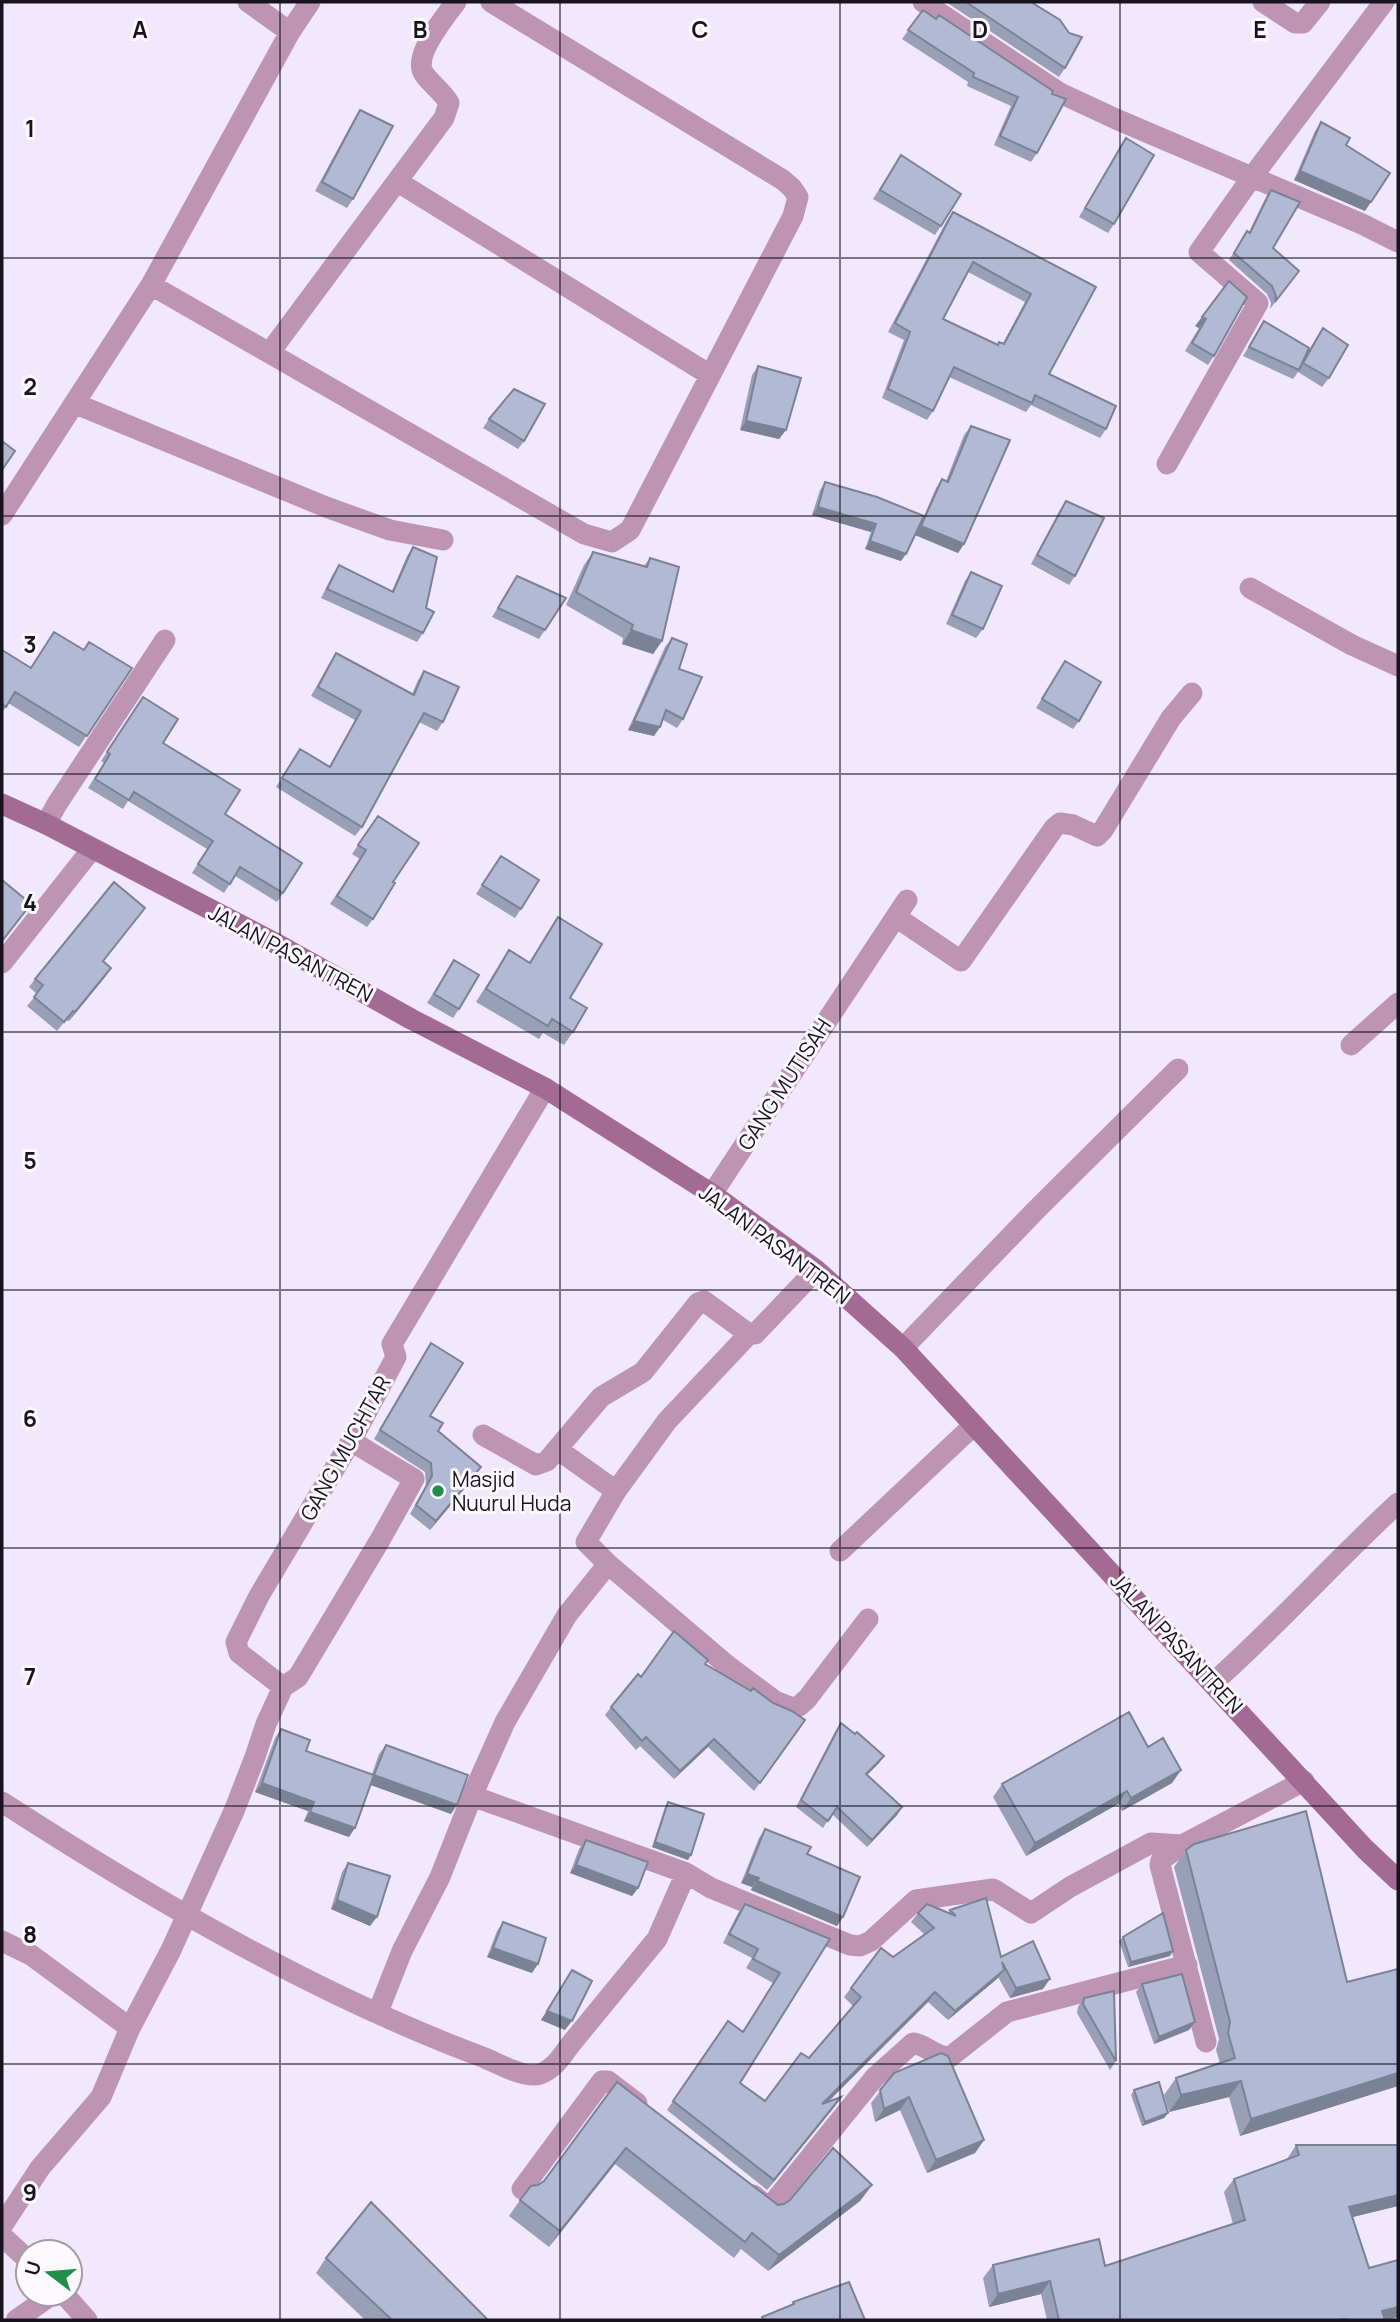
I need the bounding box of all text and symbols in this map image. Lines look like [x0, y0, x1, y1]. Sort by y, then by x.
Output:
text: A [132, 13, 148, 45]
text: B [413, 13, 427, 45]
text: C [692, 13, 709, 45]
text: D [972, 13, 988, 45]
text: E [1253, 13, 1267, 45]
text: 1 [25, 112, 35, 144]
text: 2 [23, 370, 37, 402]
text: 3 [23, 628, 37, 660]
text: 4 [23, 886, 37, 918]
street label: JALAN PASANTREN [204, 898, 378, 1008]
street label: GANG MUTISAH [731, 1013, 837, 1155]
text: 5 [23, 1144, 37, 1176]
street label: JALAN PASANTREN [694, 1178, 856, 1310]
street label: GANG MUCHTAR [294, 1371, 396, 1525]
text: 6 [23, 1402, 37, 1434]
place label: Masjid Nuurul Huda [452, 1465, 571, 1517]
marker: Masjid Nuurul Huda [430, 1483, 446, 1499]
street label: JALAN PASANTREN [1105, 1567, 1249, 1719]
text: 7 [24, 1660, 36, 1692]
text: 8 [23, 1918, 37, 1950]
text: 9 [23, 2176, 37, 2208]
north arrow [14, 2238, 84, 2308]
text: U [18, 2258, 47, 2278]

